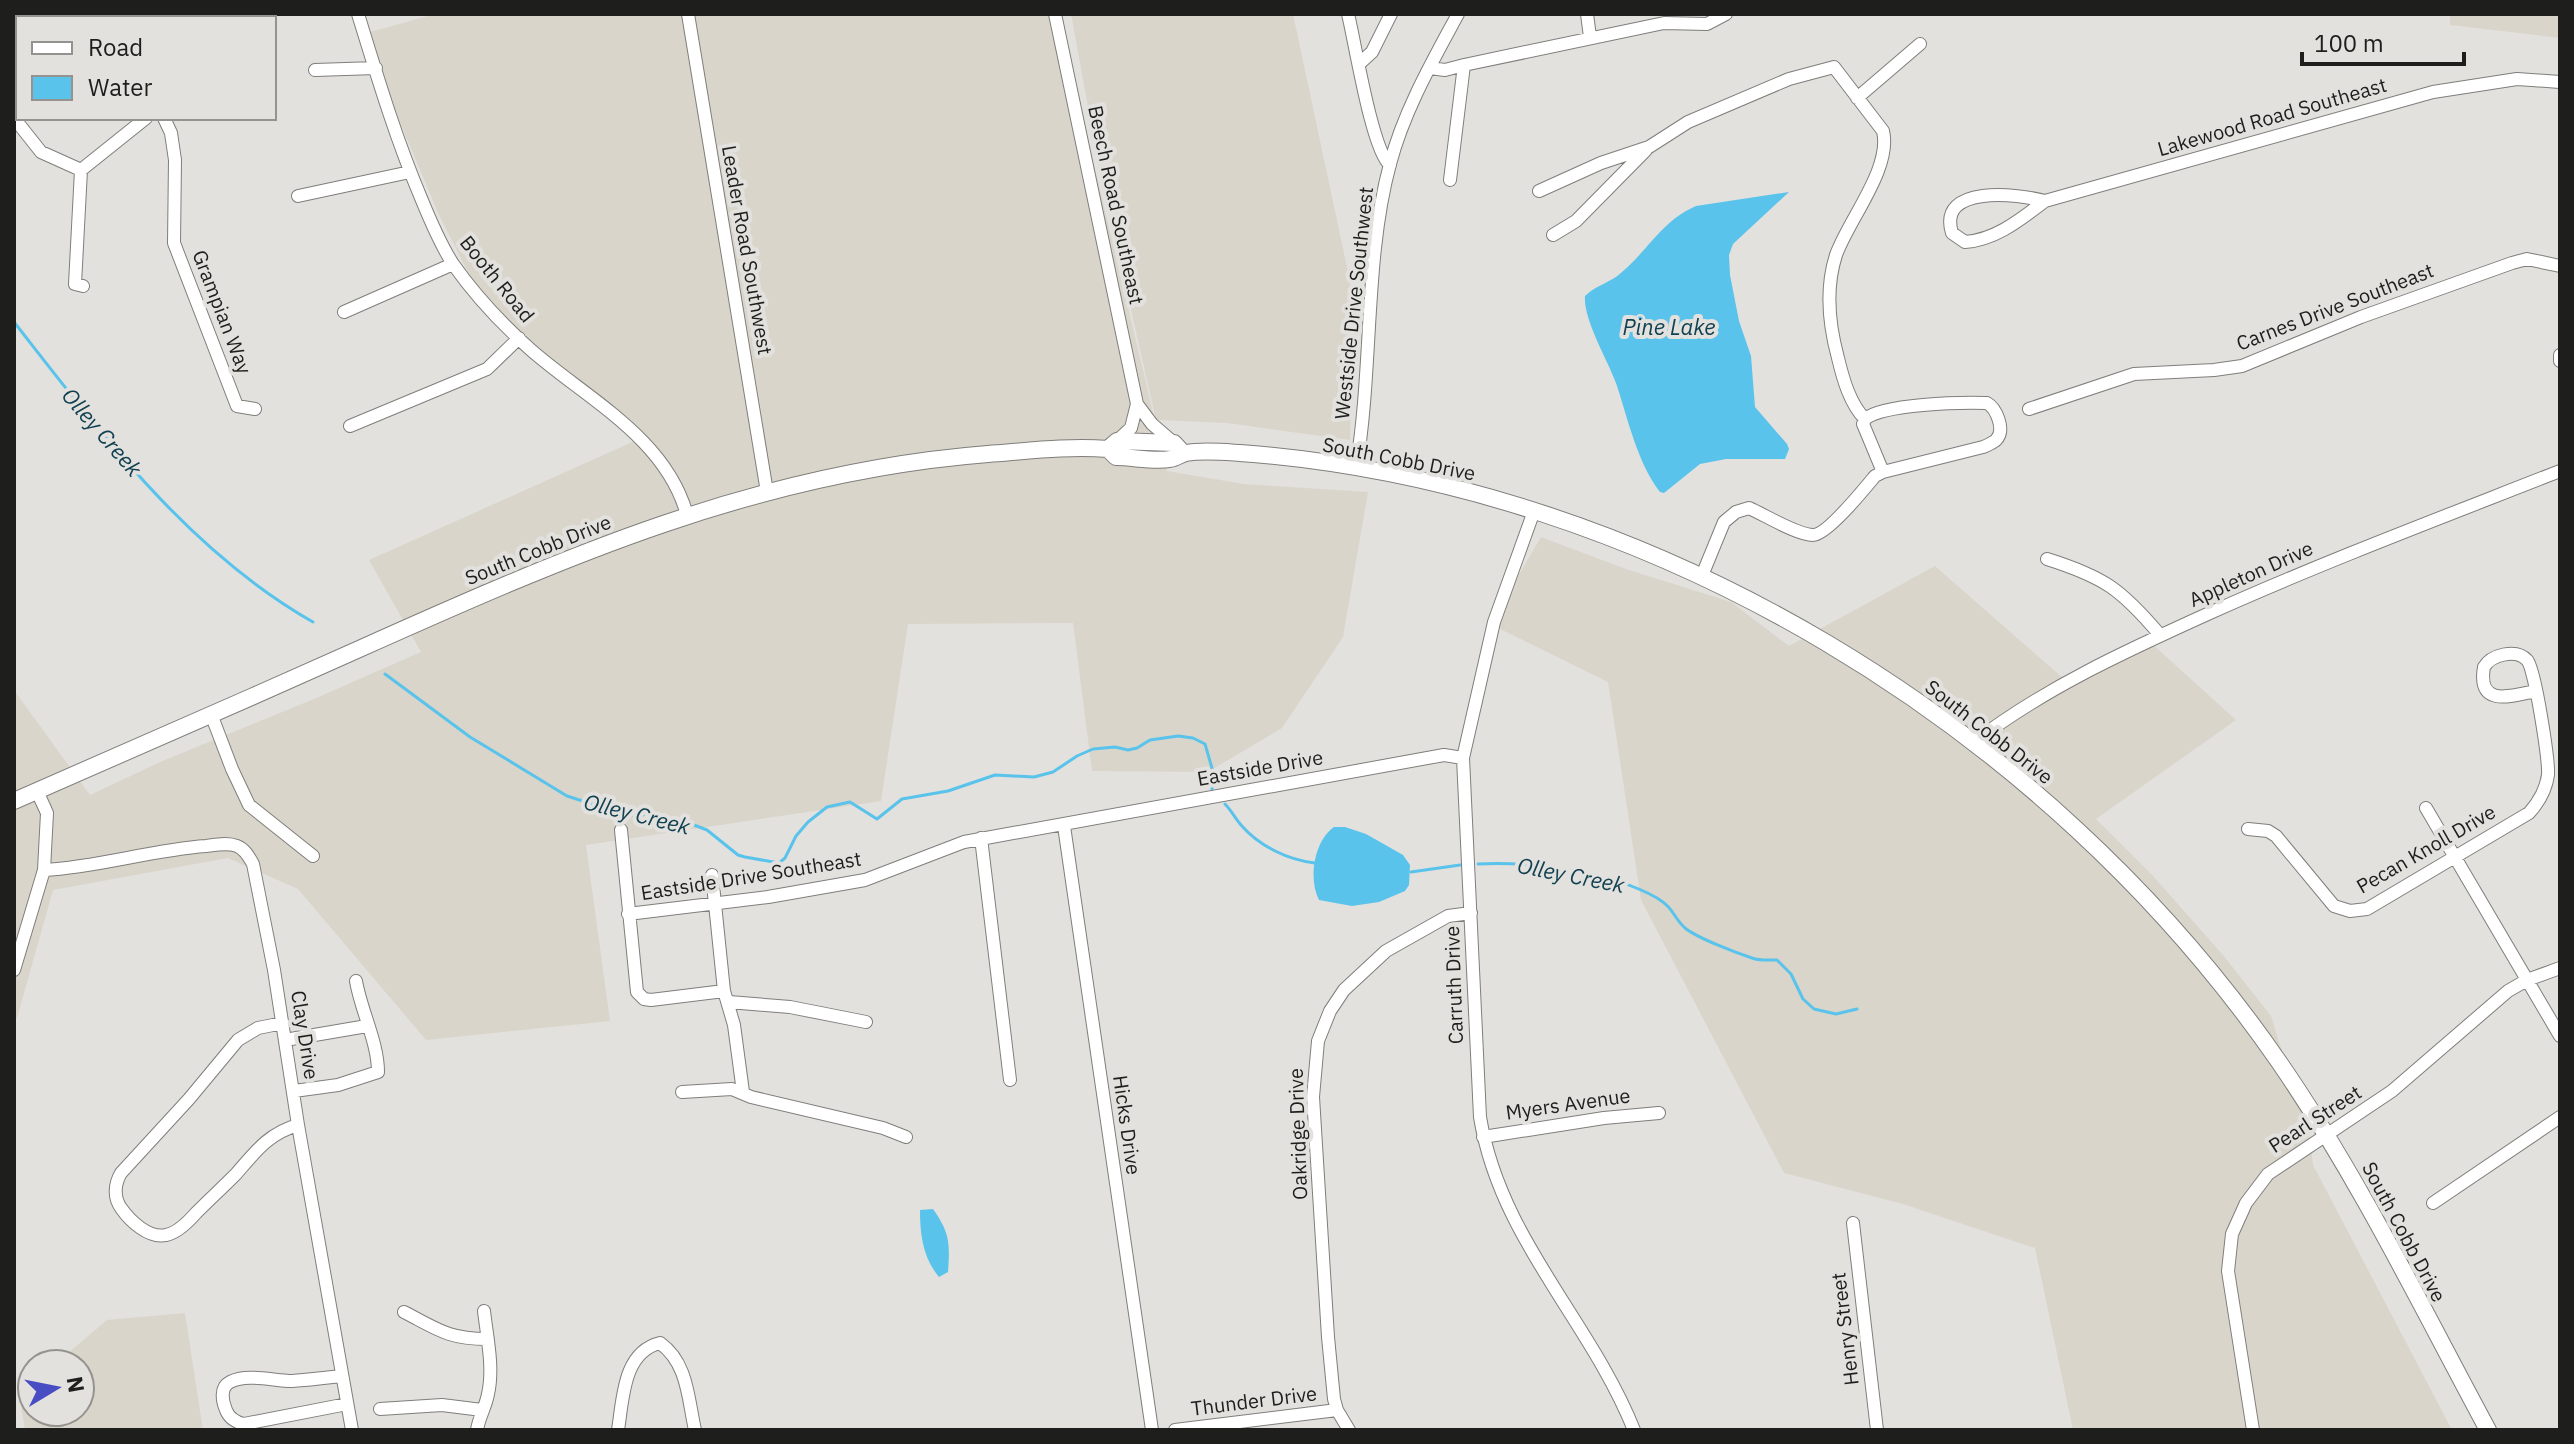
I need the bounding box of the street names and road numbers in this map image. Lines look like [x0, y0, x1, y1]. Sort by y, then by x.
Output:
street label: Lakewood Road Southeast [2154, 71, 2390, 162]
street label: Beech Road Southeast [1082, 103, 1151, 307]
street label: Leader Road Southwest [716, 143, 779, 357]
street label: Westside Drive Southwest [1328, 185, 1379, 421]
street label: Booth Road [454, 230, 541, 328]
street label: Grampian Way [186, 246, 259, 378]
street label: Carnes Drive Southeast [2232, 256, 2437, 357]
street label: South Cobb Drive [1320, 430, 1478, 487]
street label: South Cobb Drive [461, 508, 615, 591]
street label: Appleton Drive [2185, 534, 2317, 613]
street label: South Cobb Drive [1920, 673, 2059, 790]
street label: Eastside Drive [1195, 743, 1325, 792]
street label: Pecan Knoll Drive [2351, 798, 2500, 899]
street label: Eastside Drive Southeast [639, 845, 863, 906]
street label: Carruth Drive [1438, 925, 1469, 1045]
street label: Clay Drive [285, 989, 326, 1081]
street label: Oakridge Drive [1282, 1068, 1313, 1200]
street label: Hicks Drive [1107, 1073, 1148, 1177]
street label: Pearl Street [2263, 1078, 2366, 1159]
street label: Myers Avenue [1504, 1081, 1632, 1126]
street label: South Cobb Drive [2356, 1157, 2453, 1307]
street label: Henry Street [1824, 1271, 1865, 1387]
street label: Thunder Drive [1189, 1379, 1318, 1422]

